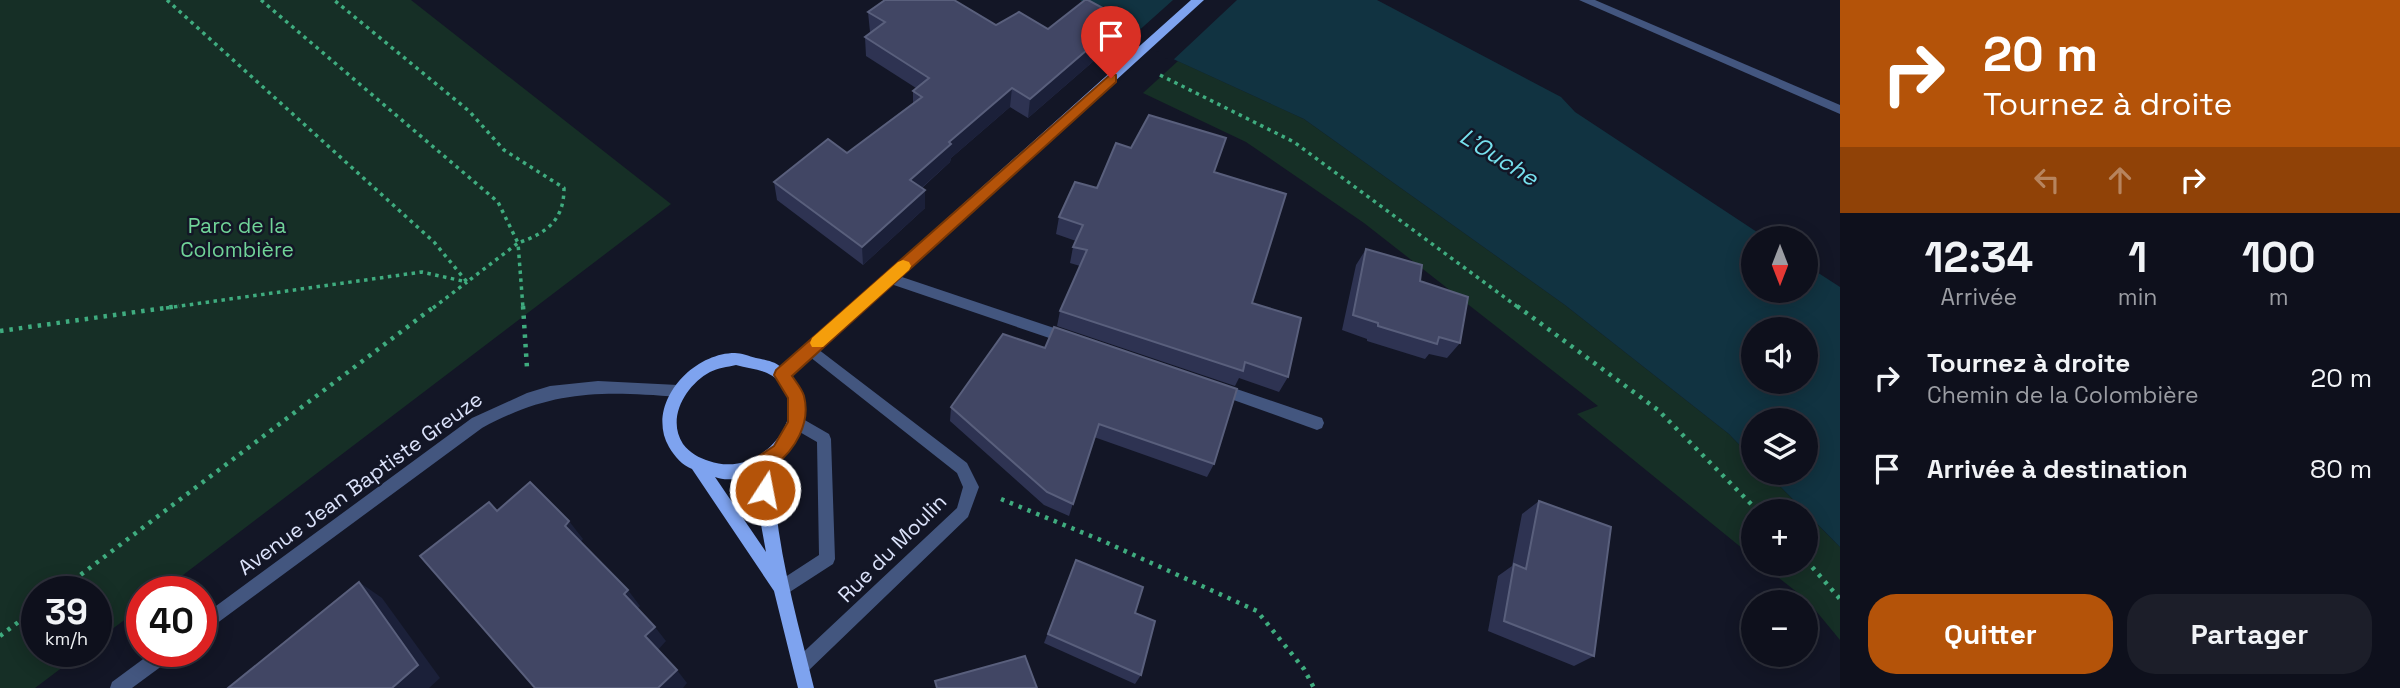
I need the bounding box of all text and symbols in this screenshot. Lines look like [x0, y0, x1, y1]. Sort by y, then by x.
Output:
pin [1081, 6, 1141, 78]
icon: arrive [1092, 17, 1130, 55]
text: 20 m [1983, 23, 2098, 85]
icon: right [1868, 28, 1959, 119]
text: Tournez à droite [1983, 84, 2232, 124]
water label: L'Ouche [1454, 121, 1545, 193]
icon: left [2028, 161, 2066, 199]
icon: ahead [2101, 161, 2139, 199]
icon: right [2174, 161, 2212, 199]
park label: Parc de la Colombière [180, 212, 294, 263]
north arrow [1741, 226, 1818, 303]
map controls [1741, 226, 1818, 667]
text: 12:34 [1925, 231, 2033, 284]
text: 1 [2128, 231, 2147, 284]
text: 100 [2242, 231, 2315, 284]
text: Arrivée [1941, 282, 2017, 312]
text: min [2118, 282, 2157, 312]
text: m [2269, 282, 2289, 312]
button: sound [1741, 317, 1818, 394]
text: Tournez à droite [1927, 346, 2130, 380]
icon: right [1868, 359, 1906, 397]
text: 20 m [2311, 361, 2372, 395]
text: Chemin de la Colombière [1927, 380, 2199, 410]
street label: Avenue Jean Baptiste Greuze [232, 385, 488, 581]
button: layers [1741, 408, 1818, 485]
icon: arrive [1868, 450, 1906, 488]
text: Arrivée à destination [1927, 452, 2188, 486]
text: 80 m [2310, 452, 2372, 486]
position arrow [728, 453, 802, 527]
street label: Rue du Moulin [832, 488, 952, 608]
button: + [1741, 499, 1818, 576]
speed limit sign: 40 [126, 576, 217, 667]
text: 39 [45, 590, 88, 634]
button: − [1741, 590, 1818, 667]
button: Quitter [1868, 594, 2113, 674]
button: Partager [2127, 594, 2372, 674]
text: km/h [45, 627, 88, 650]

